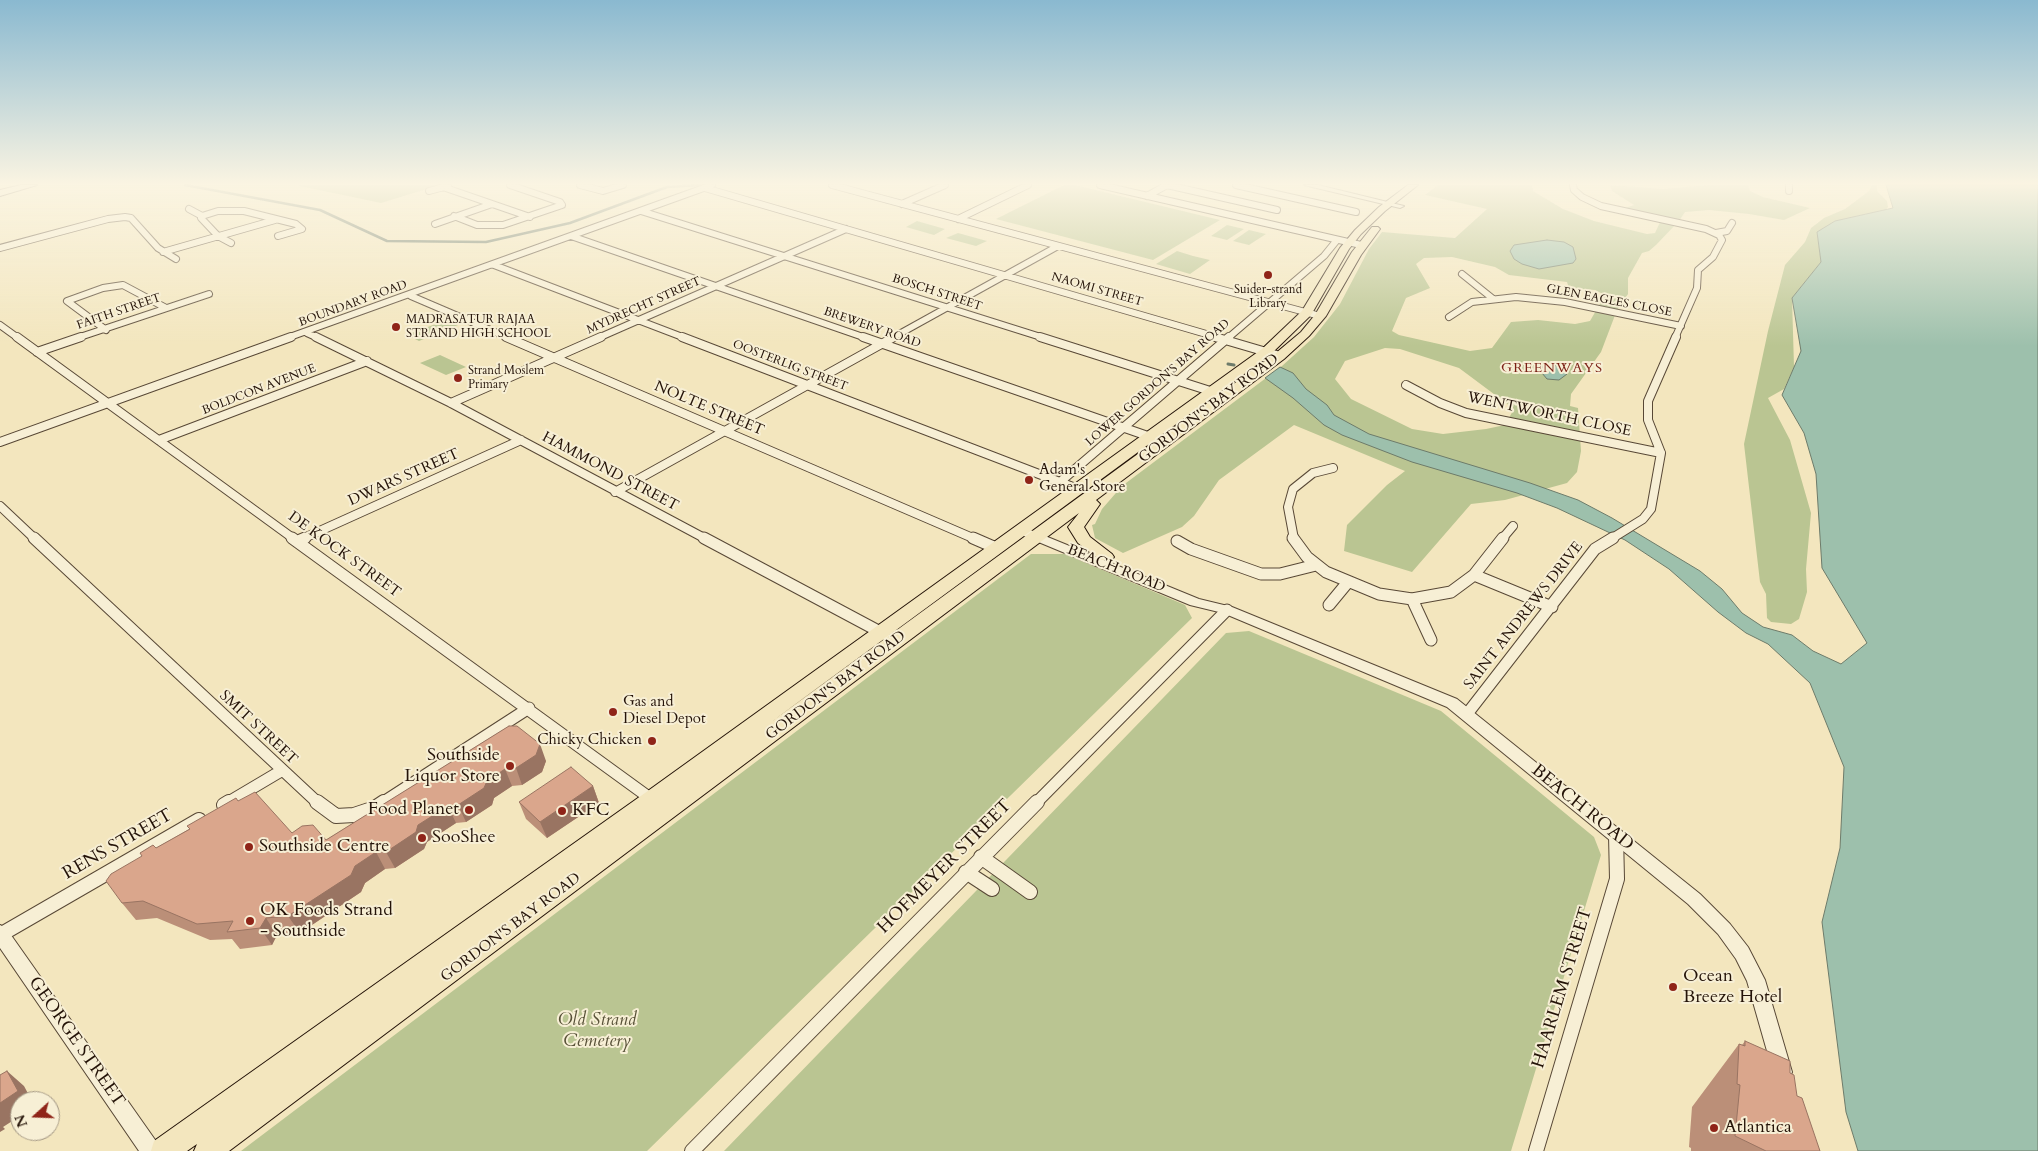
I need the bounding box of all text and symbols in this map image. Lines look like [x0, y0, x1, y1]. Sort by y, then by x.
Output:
marker: Suider-strand Library [1262, 269, 1274, 281]
street label: NAOMI STREET [1050, 270, 1144, 310]
street label: BOSCH STREET [890, 272, 984, 314]
street label: MYDRECHT STREET [585, 274, 703, 338]
street label: BOUNDARY ROAD [297, 278, 409, 330]
street label: GLEN EAGLES CLOSE [1545, 282, 1673, 320]
place label: Suider-strand Library [1234, 283, 1302, 311]
street label: FAITH STREET [75, 291, 163, 333]
street label: BREWERY ROAD [821, 305, 923, 351]
place label: MADRASATUR RAJAA STRAND HIGH SCHOOL [406, 313, 551, 341]
street label: LOWER GORDON'S BAY ROAD [1083, 316, 1233, 450]
marker: MADRASATUR RAJAA STRAND HIGH SCHOOL [390, 321, 402, 333]
street label: OOSTERLIG STREET [730, 337, 850, 395]
street label: GORDON'S BAY ROAD [1136, 351, 1282, 467]
district label: GREENWAYS [1500, 361, 1604, 377]
street label: BOLDCON AVENUE [200, 362, 318, 418]
place label: Strand Moslem Primary [468, 364, 544, 392]
marker: Strand Moslem Primary [452, 372, 464, 384]
street label: NOLTE STREET [651, 378, 767, 440]
street label: WENTWORTH CLOSE [1465, 389, 1633, 441]
street label: HAMMOND STREET [539, 428, 681, 516]
street label: DWARS STREET [346, 445, 462, 511]
place label: Adam's General Store [1039, 462, 1125, 497]
marker: Adam's General Store [1023, 474, 1035, 486]
street label: DE KOCK STREET [284, 508, 404, 602]
street label: SAINT ANDREWS DRIVE [1461, 539, 1587, 693]
street label: BEACH ROAD [1064, 541, 1168, 597]
street label: GORDON'S BAY ROAD [763, 628, 909, 744]
street label: SMIT STREET [215, 687, 301, 769]
place label: Gas and Diesel Depot [623, 694, 706, 729]
marker: Gas and Diesel Depot [607, 706, 619, 718]
place label: Chicky Chicken [537, 732, 642, 750]
marker: Chicky Chicken [646, 735, 658, 747]
place label: Southside Liquor Store [404, 745, 500, 788]
marker: Southside Liquor Store [504, 760, 516, 772]
street label: BEACH ROAD [1527, 760, 1637, 856]
street label: HOFMEYER STREET [873, 795, 1017, 939]
place label: Food Planet [368, 799, 459, 821]
place label: KFC [572, 800, 609, 822]
marker: Food Planet [463, 804, 475, 816]
street label: RENS STREET [59, 805, 177, 885]
marker: KFC [556, 805, 568, 817]
place label: SooShee [432, 827, 496, 849]
marker: SooShee [416, 832, 428, 844]
place label: Southside Centre [259, 836, 389, 858]
marker: Southside Centre [243, 841, 255, 853]
street label: GORDON'S BAY ROAD [438, 870, 584, 986]
place label: OK Foods Strand - Southside [260, 900, 393, 942]
street label: HAARLEM STREET [1528, 905, 1598, 1071]
marker: OK Foods Strand - Southside [244, 915, 256, 927]
place label: Ocean Breeze Hotel [1683, 966, 1782, 1009]
street label: GEORGE STREET [23, 973, 129, 1111]
marker: Ocean Breeze Hotel [1667, 981, 1679, 993]
park label: Old Strand Cemetery [558, 1010, 636, 1052]
north arrow [10, 1091, 60, 1141]
text: N [10, 1112, 32, 1130]
place label: Atlantica [1724, 1117, 1792, 1139]
marker: Atlantica [1708, 1122, 1720, 1134]

